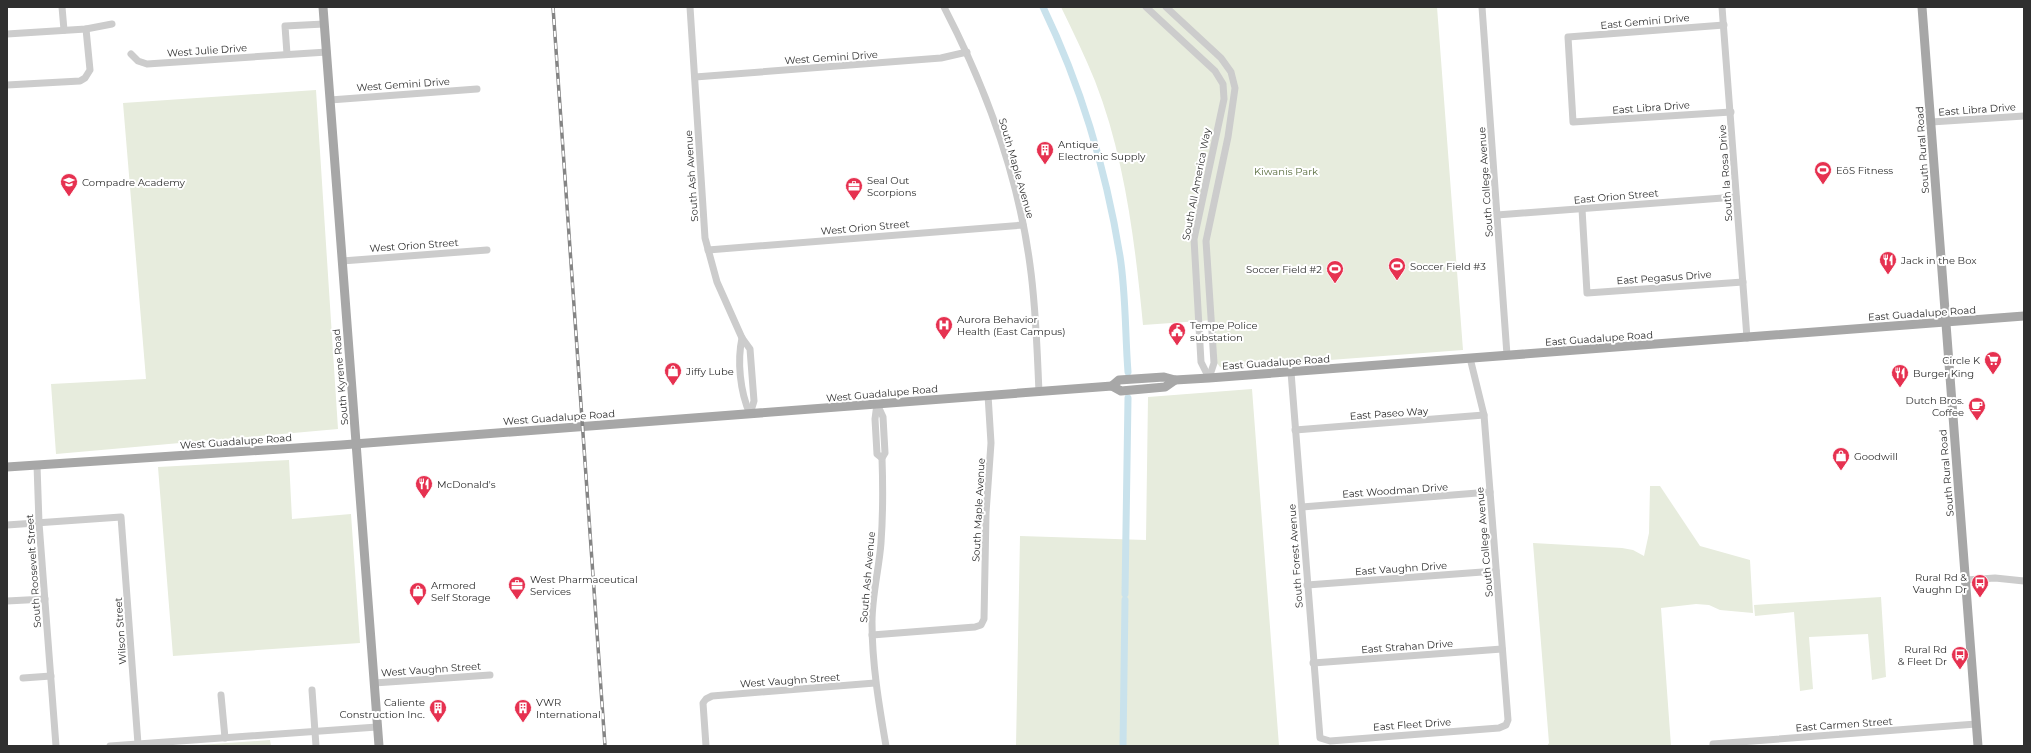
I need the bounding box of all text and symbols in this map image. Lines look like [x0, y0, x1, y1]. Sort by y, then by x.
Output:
street label: East Gemini Drive [1600, 11, 1690, 32]
street label: West Julie Drive [167, 41, 247, 60]
street label: West Gemini Drive [784, 48, 878, 67]
street label: West Gemini Drive [356, 75, 450, 94]
street label: East Libra Drive [1612, 98, 1690, 117]
street label: East Libra Drive [1938, 100, 2016, 119]
street label: South Rural Road [1913, 106, 1932, 194]
street label: South Maple Avenue [996, 116, 1037, 220]
street label: South la Rosa Drive [1716, 124, 1735, 222]
street label: South All America Way [1179, 126, 1214, 241]
street label: South College Avenue [1475, 126, 1496, 237]
street label: South Ash Avenue [682, 130, 701, 222]
place label: Antique Electronic Supply [1058, 138, 1146, 163]
building icon: Antique Electronic Supply [1035, 140, 1055, 165]
sports icon: EōS Fitness [1813, 160, 1833, 185]
place label: EōS Fitness [1836, 164, 1893, 177]
park label: Kiwanis Park [1254, 165, 1318, 178]
school or university icon: Compadre Academy [59, 172, 79, 197]
place label: Seal Out Scorpions [867, 174, 916, 199]
place label: Compadre Academy [82, 176, 186, 189]
office icon: Seal Out Scorpions [844, 176, 864, 201]
street label: East Orion Street [1573, 186, 1659, 207]
street label: West Orion Street [820, 217, 910, 238]
street label: West Orion Street [369, 236, 459, 255]
restaurant icon: Jack in the Box [1878, 250, 1898, 275]
place label: Jack in the Box [1900, 254, 1977, 267]
sports icon: Soccer Field #3 [1387, 256, 1407, 281]
sports icon: Soccer Field #2 [1325, 259, 1345, 284]
place label: Soccer Field #3 [1410, 260, 1486, 273]
place label: Soccer Field #2 [1246, 263, 1322, 276]
street label: East Pegasus Drive [1616, 268, 1712, 287]
street label: East Guadalupe Road [1868, 303, 1976, 324]
place label: Aurora Behavior Health (East Campus) [957, 313, 1066, 338]
hospital icon: Aurora Behavior Health (East Campus) [934, 315, 954, 340]
place label: Tempe Police substation [1190, 319, 1258, 344]
public building icon: Tempe Police substation [1167, 321, 1187, 346]
street label: South Kyrene Road [330, 328, 351, 426]
street label: East Guadalupe Road [1545, 328, 1653, 349]
supermarket icon: Circle K [1983, 350, 2003, 375]
street label: East Guadalupe Road [1222, 352, 1330, 373]
place label: Circle K [1942, 354, 1981, 367]
shop icon: Jiffy Lube [663, 361, 683, 386]
restaurant icon: Burger King [1890, 363, 1910, 388]
place label: Jiffy Lube [685, 365, 734, 378]
place label: Burger King [1913, 367, 1974, 380]
street label: West Guadalupe Road [826, 382, 938, 405]
place label: Dutch Bros. Coffee [1906, 394, 1964, 419]
cafe icon: Dutch Bros. Coffee [1967, 396, 1987, 421]
street label: East Paseo Way [1349, 404, 1429, 423]
street label: West Guadalupe Road [503, 407, 615, 428]
street label: South Rural Road [1936, 429, 1957, 517]
street label: West Guadalupe Road [180, 431, 292, 452]
shop icon: Goodwill [1831, 446, 1851, 471]
place label: Goodwill [1854, 450, 1898, 463]
street label: South Maple Avenue [969, 458, 988, 562]
restaurant icon: McDonald's [414, 474, 434, 499]
place label: McDonald's [437, 478, 496, 491]
street label: East Woodman Drive [1342, 480, 1448, 501]
street label: South College Avenue [1473, 486, 1496, 598]
street label: South Forest Avenue [1285, 504, 1306, 608]
street label: South Roosevelt Street [23, 514, 44, 628]
street label: South Ash Avenue [857, 531, 878, 623]
street label: East Vaughn Drive [1355, 559, 1448, 578]
place label: Rural Rd & Vaughn Dr [1913, 571, 1967, 596]
place label: West Pharmaceutical Services [530, 573, 638, 598]
bus stop icon: Rural Rd & Vaughn Dr [1970, 573, 1990, 598]
office icon: West Pharmaceutical Services [507, 575, 527, 600]
place label: Armored Self Storage [431, 579, 491, 604]
shop icon: Armored Self Storage [408, 581, 428, 606]
street label: Wilson Street [112, 597, 129, 665]
street label: East Strahan Drive [1361, 637, 1453, 656]
place label: Rural Rd & Fleet Dr [1898, 643, 1947, 668]
bus stop icon: Rural Rd & Fleet Dr [1950, 645, 1970, 670]
street label: West Vaughn Street [380, 660, 482, 679]
street label: West Vaughn Street [739, 671, 841, 690]
place label: Caliente Construction Inc. [340, 696, 425, 721]
place label: VWR International [536, 696, 601, 721]
building icon: Caliente Construction Inc. [428, 698, 448, 723]
building icon: VWR International [513, 698, 533, 723]
street label: East Fleet Drive [1373, 715, 1451, 734]
street label: East Carmen Street [1795, 715, 1893, 734]

